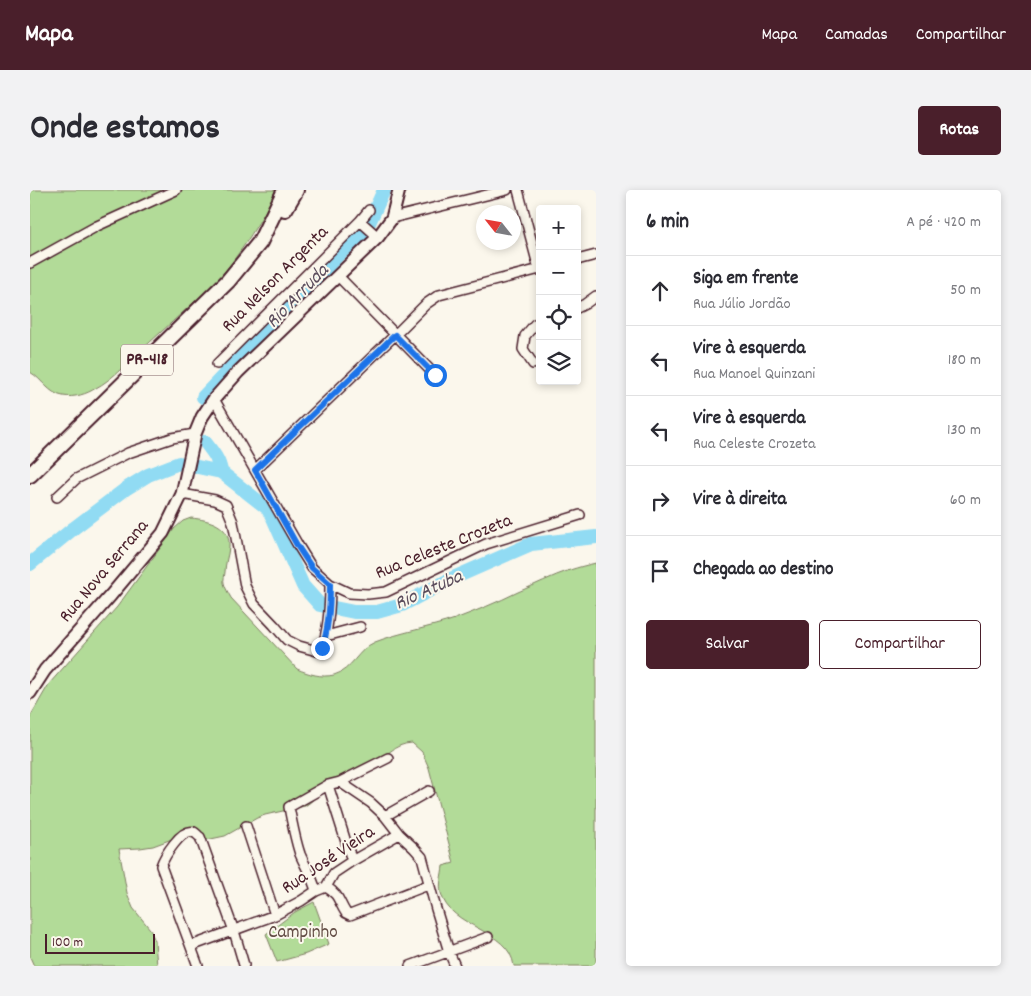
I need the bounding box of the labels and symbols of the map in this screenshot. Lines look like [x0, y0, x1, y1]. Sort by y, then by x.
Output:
north arrow [476, 205, 521, 250]
street label: Rua Nelson Argenta [216, 220, 336, 340]
water label: Rio Arruda [260, 257, 337, 336]
road number: PR-418 [121, 344, 173, 376]
route start [424, 364, 447, 387]
street label: Rua Celeste Crozeta [372, 508, 517, 588]
street label: Rua Nova Serrana [54, 514, 157, 629]
water label: Rio Atuba [390, 563, 469, 618]
route end [311, 637, 334, 660]
street label: Rua José Vieira [277, 819, 382, 902]
park label: Campinho [268, 920, 338, 947]
scale bar [45, 931, 155, 954]

